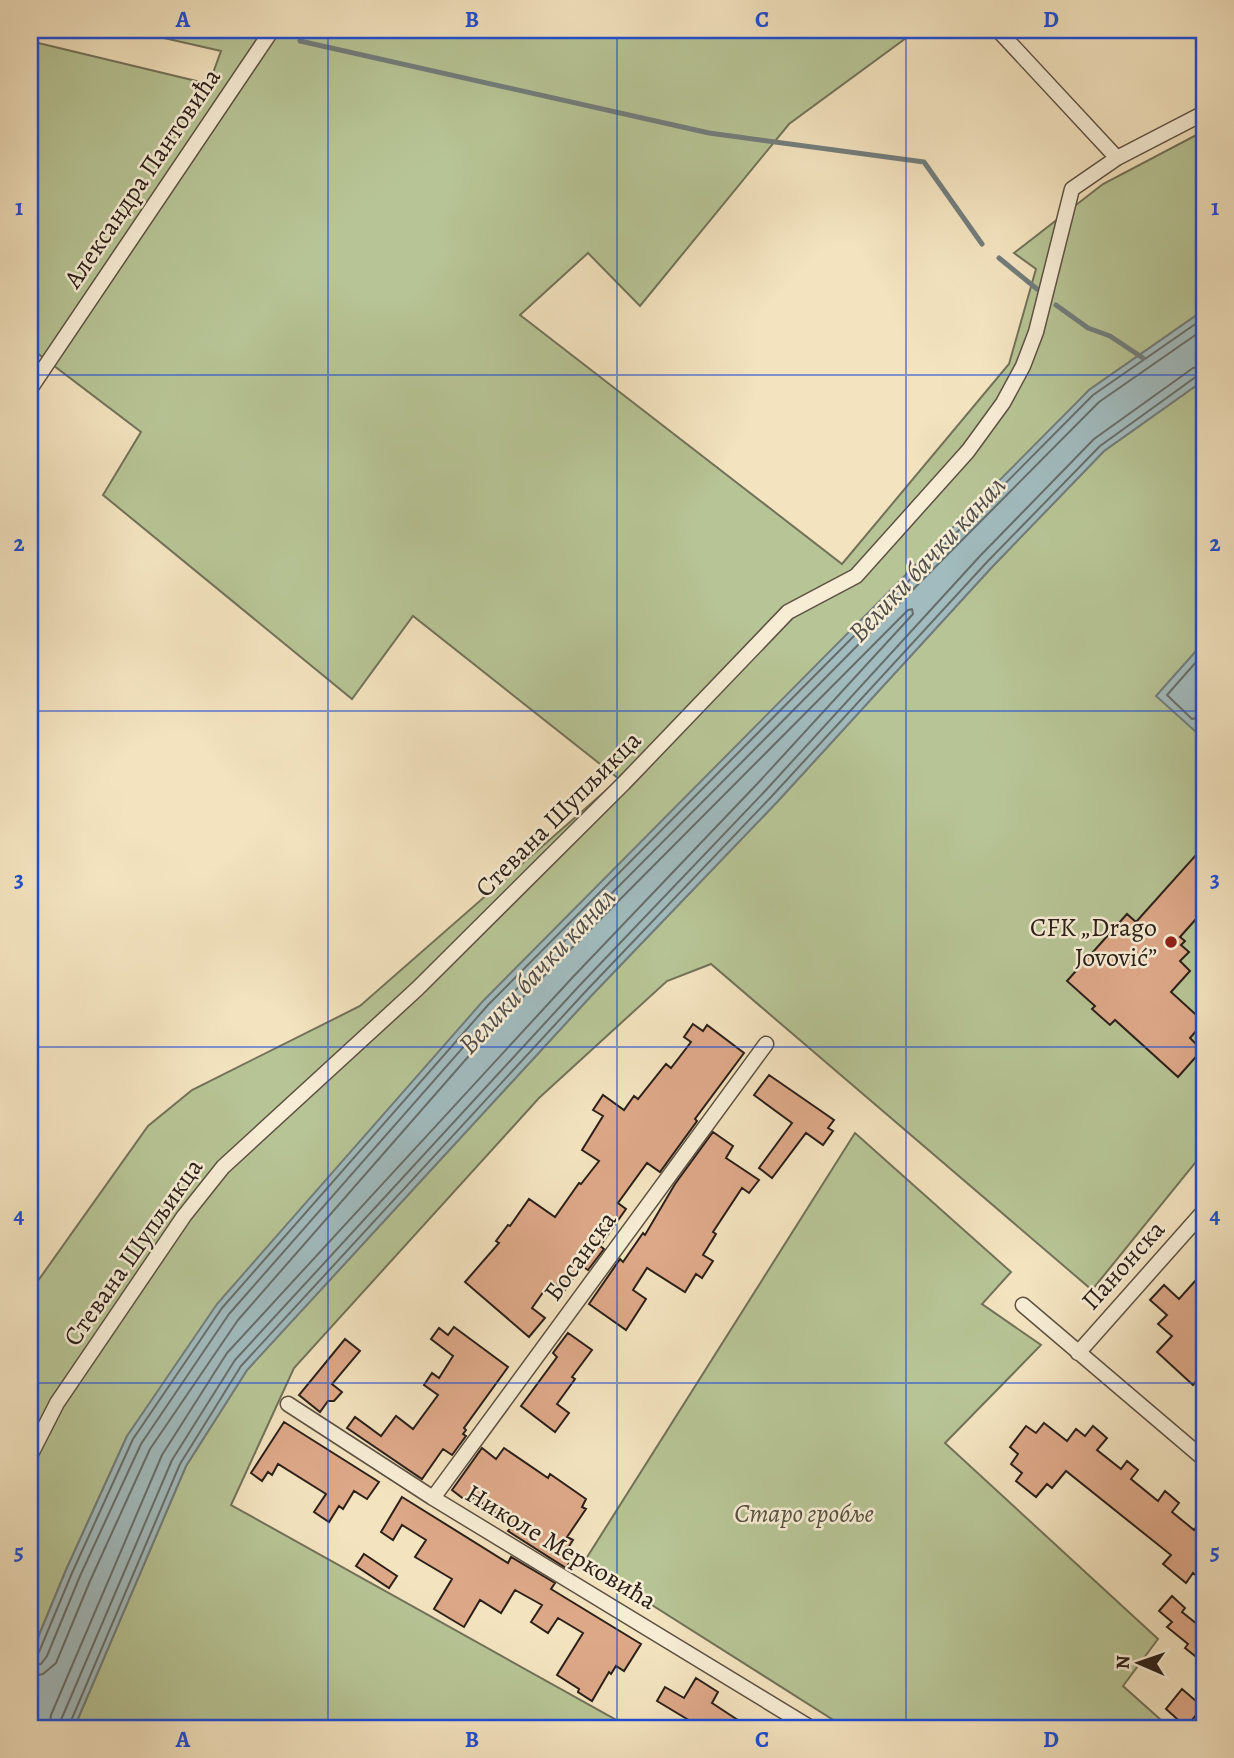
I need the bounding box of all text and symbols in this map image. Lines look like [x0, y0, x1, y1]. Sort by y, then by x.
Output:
text: A [175, 4, 191, 35]
text: B [465, 4, 479, 35]
text: C [755, 4, 769, 35]
text: D [1043, 4, 1059, 35]
street label: Александра Пантовића [55, 61, 229, 296]
text: 1 [15, 192, 23, 223]
text: 1 [1211, 192, 1219, 223]
water label: Велики бачки канал [840, 467, 1014, 651]
text: 2 [13, 528, 25, 559]
text: 2 [1209, 528, 1221, 559]
street label: Стевана Шупљикца [467, 723, 649, 905]
text: 3 [14, 864, 24, 895]
text: 3 [1210, 864, 1220, 895]
water label: Велики бачки канал [450, 879, 624, 1063]
place label: CFK „Drago Jovović” [1030, 910, 1157, 975]
marker: CFK „Drago Jovović” [1163, 934, 1179, 950]
street label: Стевана Шупљикца [55, 1151, 211, 1353]
text: 4 [14, 1200, 25, 1231]
text: 4 [1210, 1200, 1221, 1231]
street label: Босанска [536, 1204, 624, 1308]
street label: Панонска [1073, 1213, 1173, 1317]
street label: Николе Мерковића [459, 1476, 663, 1618]
park label: Старо гробље [734, 1496, 874, 1531]
text: 5 [14, 1536, 24, 1567]
text: 5 [1210, 1536, 1220, 1567]
north arrow [1104, 1628, 1174, 1698]
text: N [1110, 1655, 1136, 1670]
text: A [175, 1724, 191, 1755]
text: B [465, 1724, 479, 1755]
text: C [755, 1724, 769, 1755]
text: D [1043, 1724, 1059, 1755]

